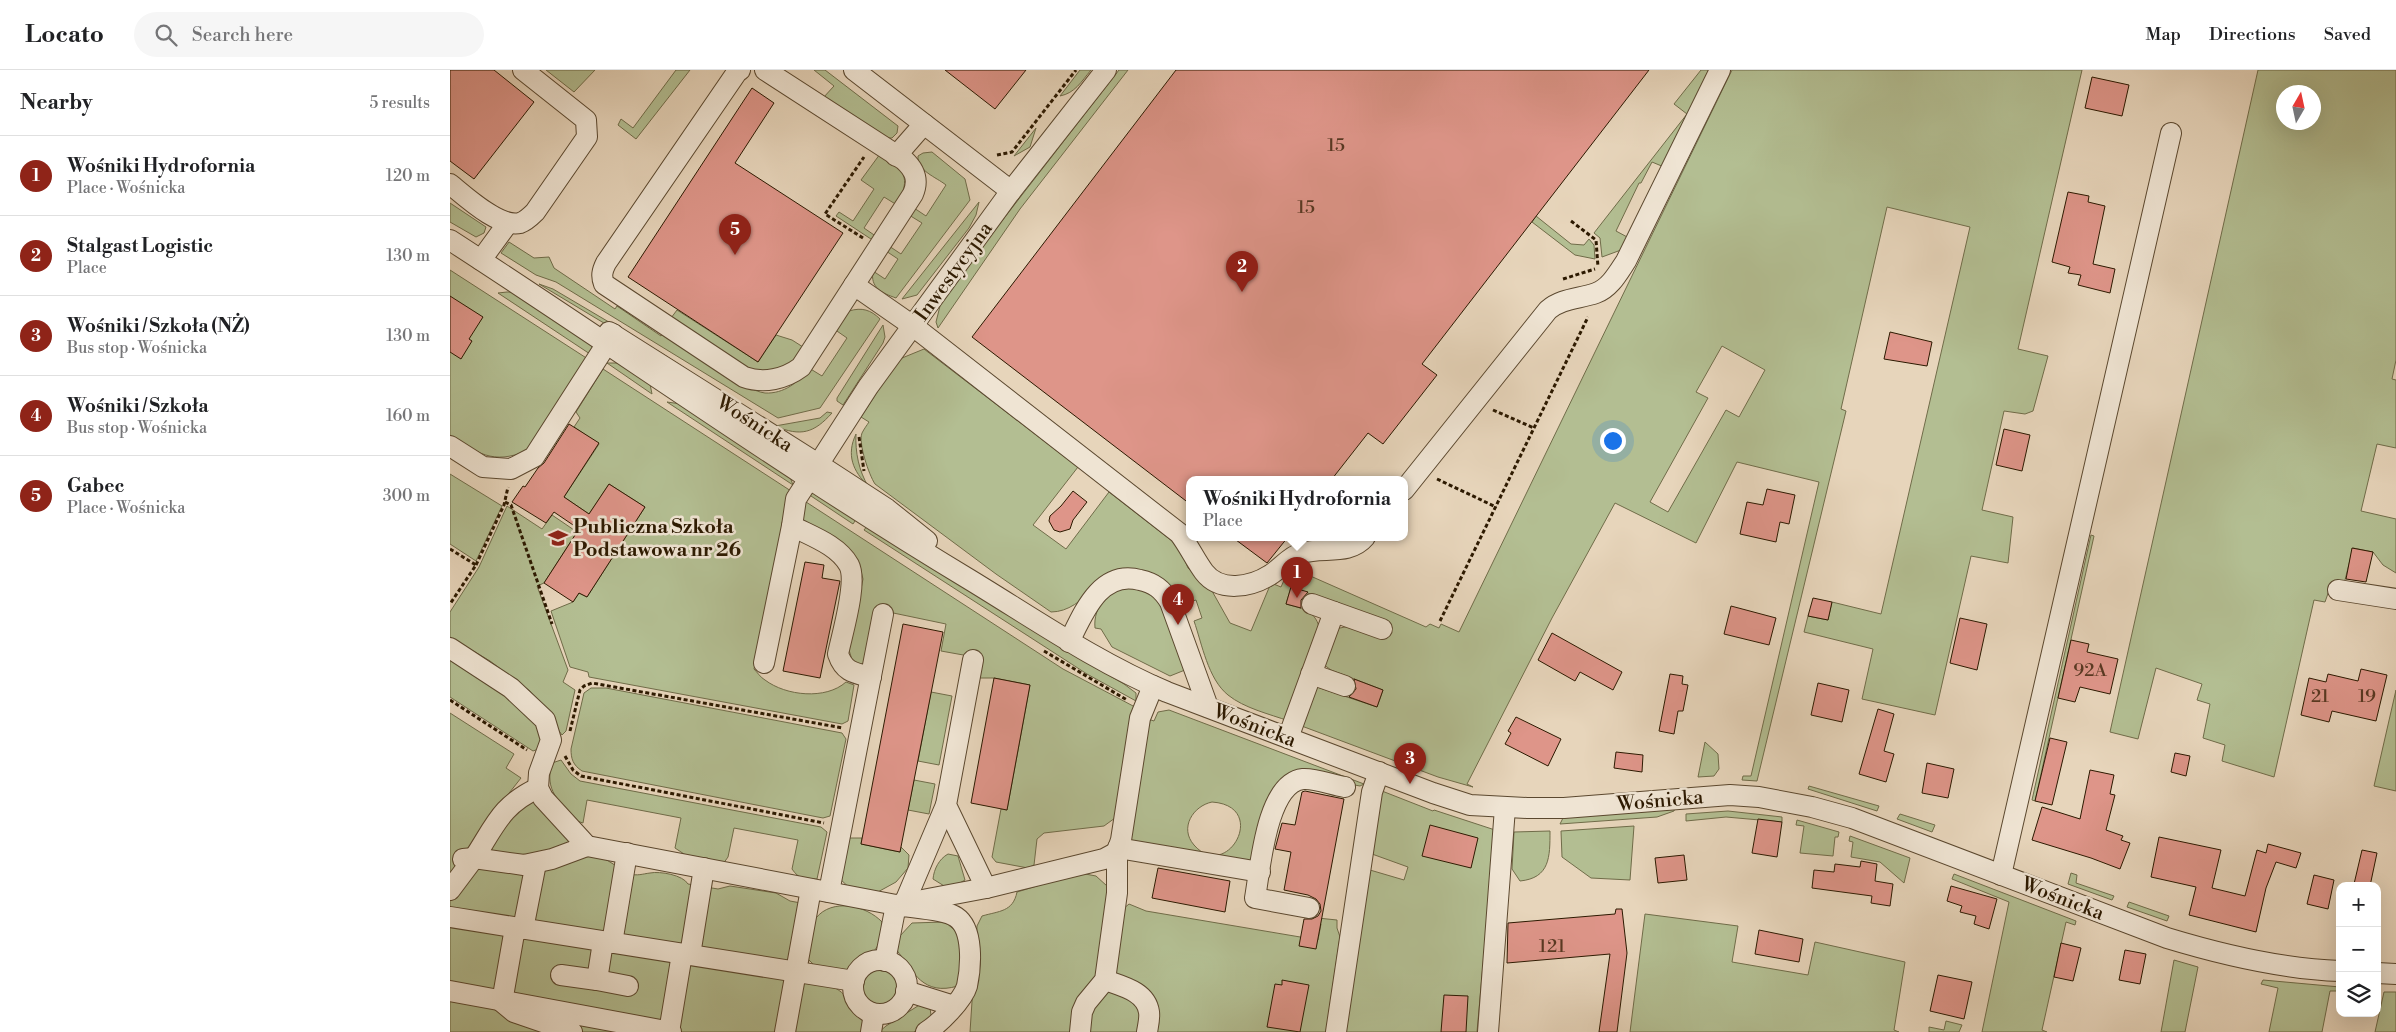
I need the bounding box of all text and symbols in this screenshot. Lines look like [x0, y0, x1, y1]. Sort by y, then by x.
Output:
search box [134, 12, 484, 57]
text: Locato [25, 20, 104, 50]
icon: search [152, 21, 180, 49]
text: Search here [192, 23, 293, 47]
text: Map [2145, 23, 2181, 46]
text: Directions [2209, 23, 2296, 46]
text: Saved [2324, 23, 2371, 46]
north arrow [2276, 85, 2321, 130]
text: Nearby [20, 90, 93, 116]
text: 5 results [369, 93, 430, 113]
house number: 15 [1327, 134, 1345, 157]
text: Wośniki Hydrofornia [67, 154, 255, 178]
text: 1 [32, 166, 40, 186]
text: 120 m [386, 166, 430, 186]
text: Place · Wośnicka [67, 178, 185, 198]
house number: 15 [1297, 196, 1315, 219]
pin: 5 [719, 214, 751, 255]
street label: Inwestycyjna [910, 217, 999, 327]
text: Stalgast Logistic [67, 234, 213, 258]
text: 2 [31, 246, 41, 266]
text: 130 m [386, 246, 430, 266]
pin: 2 [1226, 251, 1258, 292]
text: Place [67, 258, 107, 278]
text: Wośniki / Szkoła (NŻ) [67, 314, 250, 338]
text: 3 [31, 326, 41, 346]
text: 130 m [386, 326, 430, 346]
text: Bus stop · Wośnicka [67, 338, 207, 358]
street label: Wośnicka [710, 390, 798, 459]
text: Wośniki / Szkoła [67, 394, 208, 418]
text: 4 [31, 406, 41, 426]
text: 160 m [386, 406, 430, 426]
text: Bus stop · Wośnicka [67, 418, 207, 438]
your location [1600, 428, 1626, 454]
text: Gabec [67, 474, 124, 498]
popup [1186, 476, 1408, 541]
text: 5 [31, 486, 41, 506]
text: 300 m [383, 486, 430, 506]
text: Wośniki Hydrofornia [1203, 487, 1391, 511]
text: Place · Wośnicka [67, 498, 185, 518]
text: Place [1203, 511, 1243, 531]
place label: Publiczna Szkoła Podstawowa nr 26 [573, 515, 741, 563]
school or university icon: Publiczna Szkoła Podstawowa nr 26 [547, 527, 569, 549]
pin: 1 [1281, 557, 1313, 598]
pin: 4 [1162, 584, 1194, 625]
house number: 92A [2073, 659, 2107, 682]
house number: 21 [2311, 685, 2329, 708]
house number: 19 [2358, 685, 2376, 708]
street label: Wośnicka [1209, 699, 1300, 754]
pin: 3 [1394, 743, 1426, 784]
street label: Wośnicka [1615, 785, 1705, 818]
street label: Wośnicka [2017, 872, 2108, 927]
map controls [2336, 882, 2381, 1017]
button: + [2336, 882, 2381, 927]
button: − [2336, 927, 2381, 972]
house number: 121 [1539, 935, 1565, 958]
button: layers [2336, 972, 2381, 1017]

